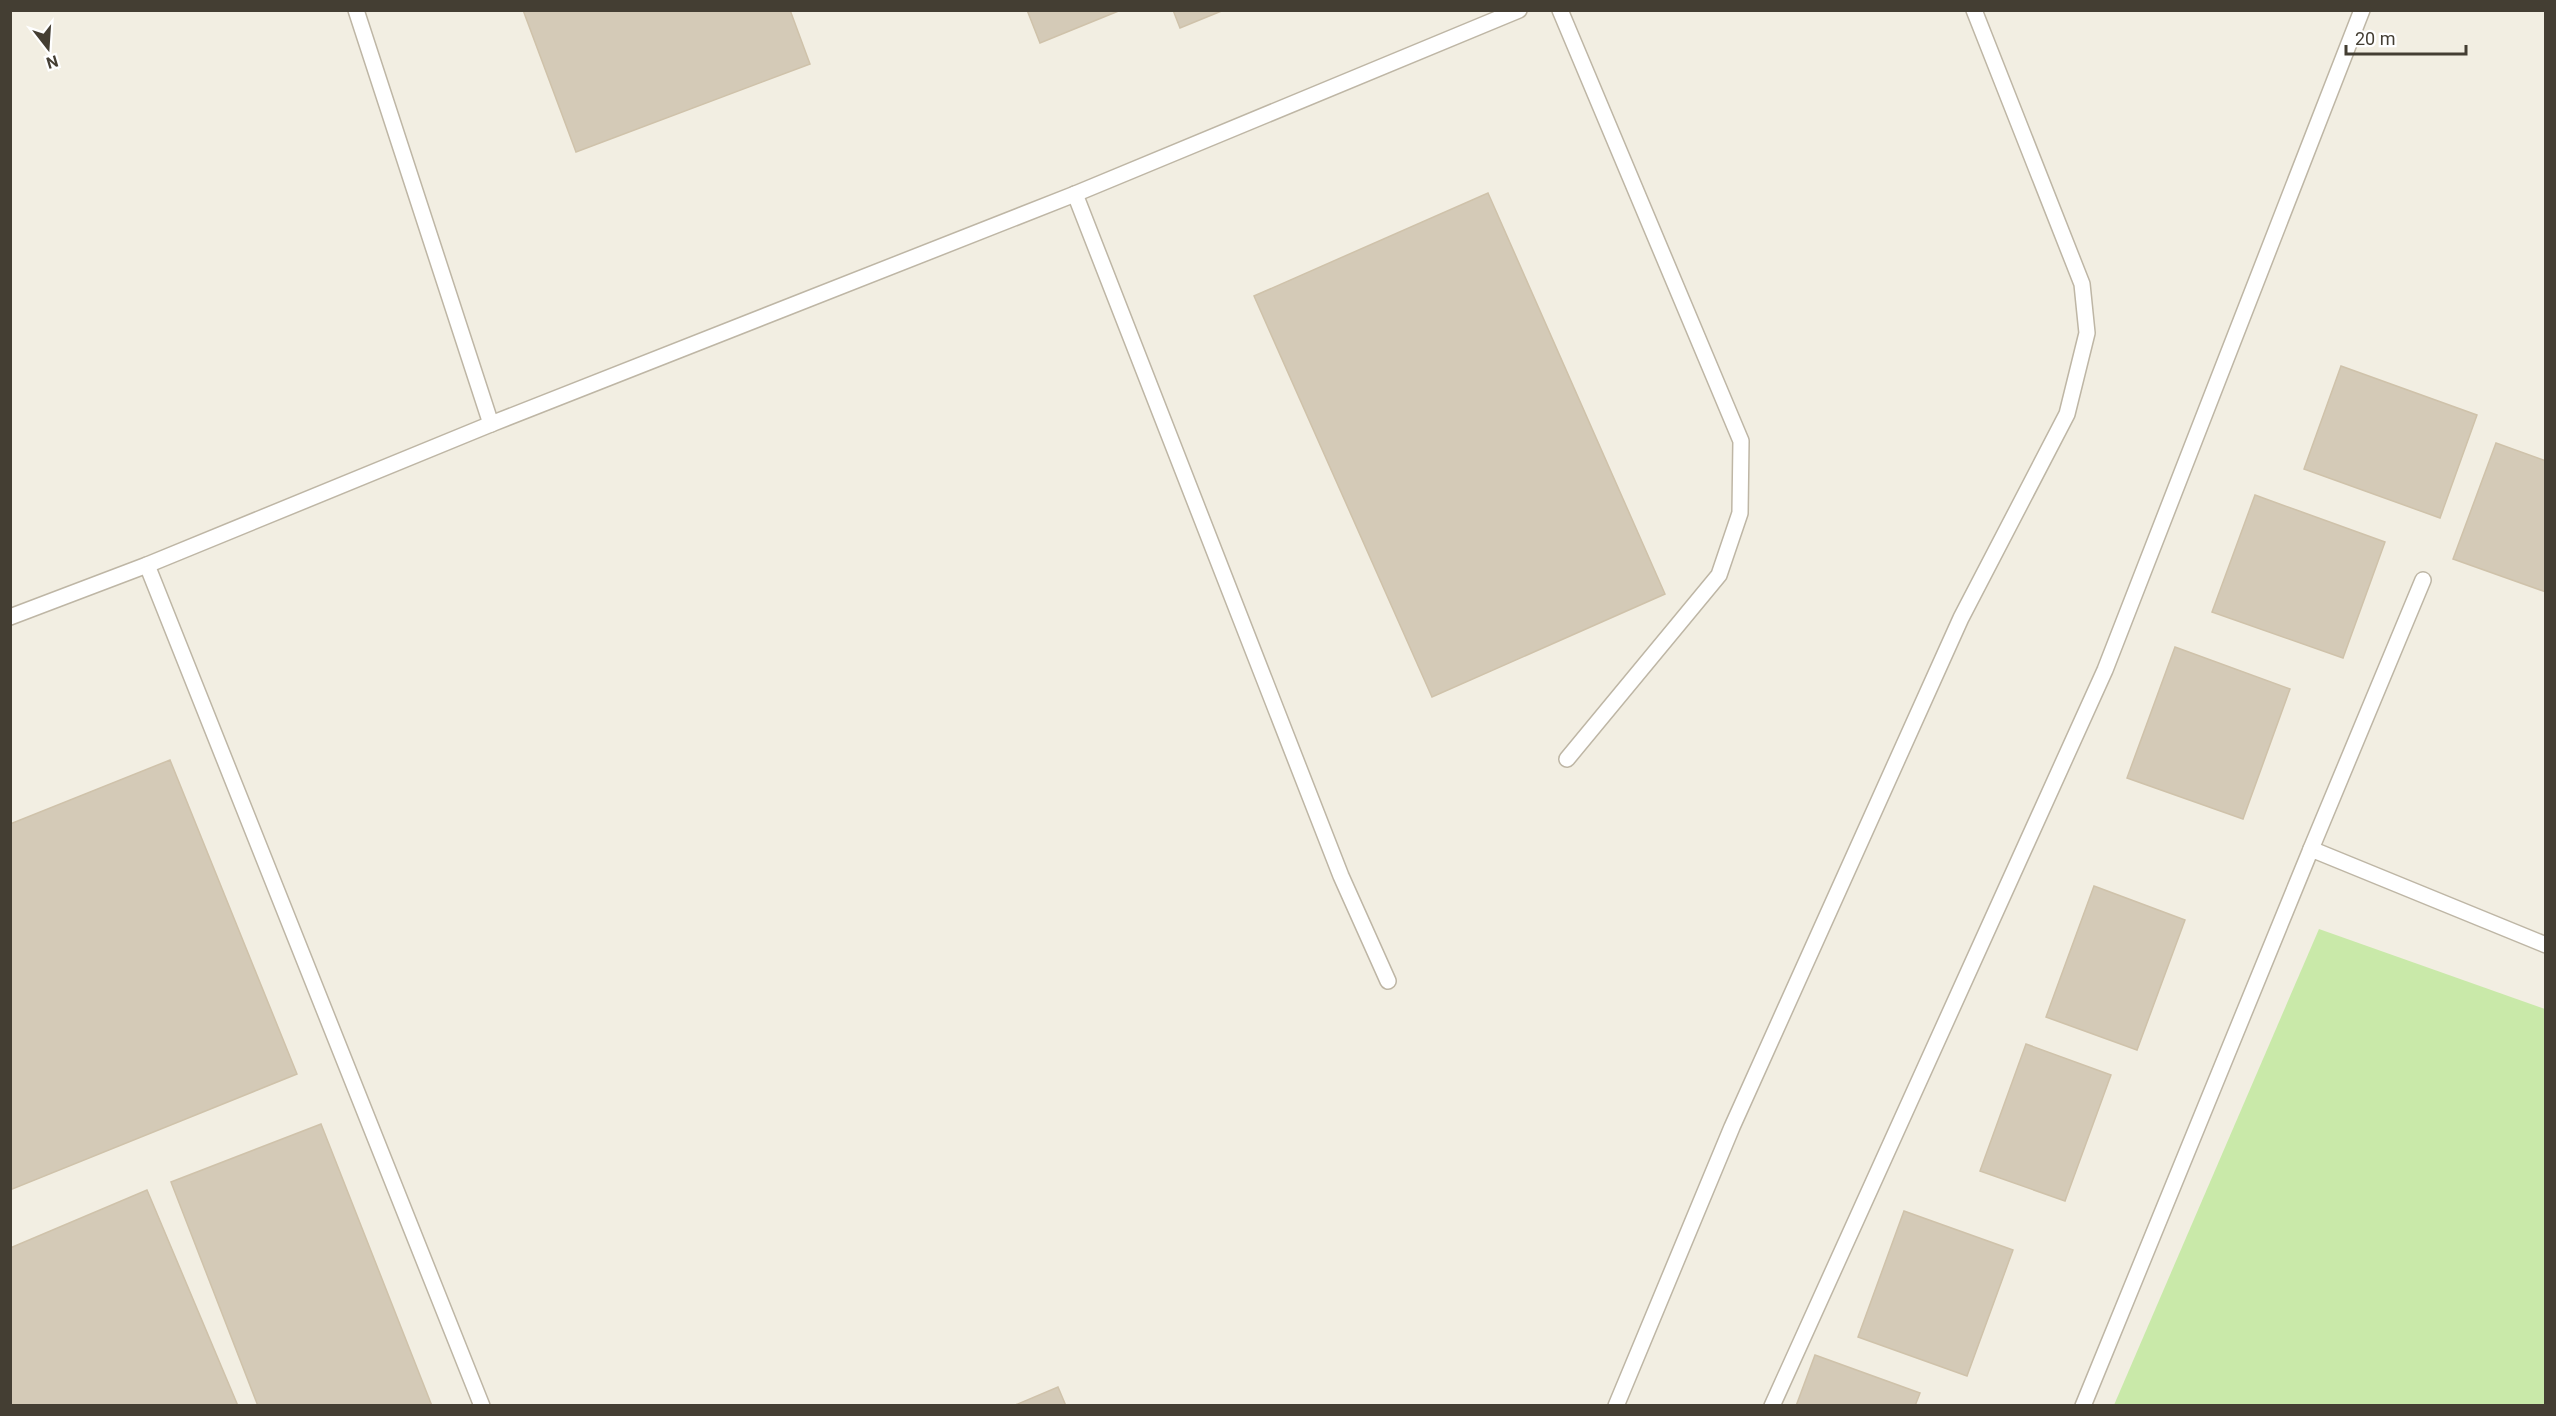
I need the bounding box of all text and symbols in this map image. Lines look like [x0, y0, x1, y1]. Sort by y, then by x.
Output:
north arrow [18, 18, 78, 78]
scale bar [2346, 18, 2466, 56]
text: 20 m [2355, 28, 2395, 49]
text: N [44, 51, 60, 73]

